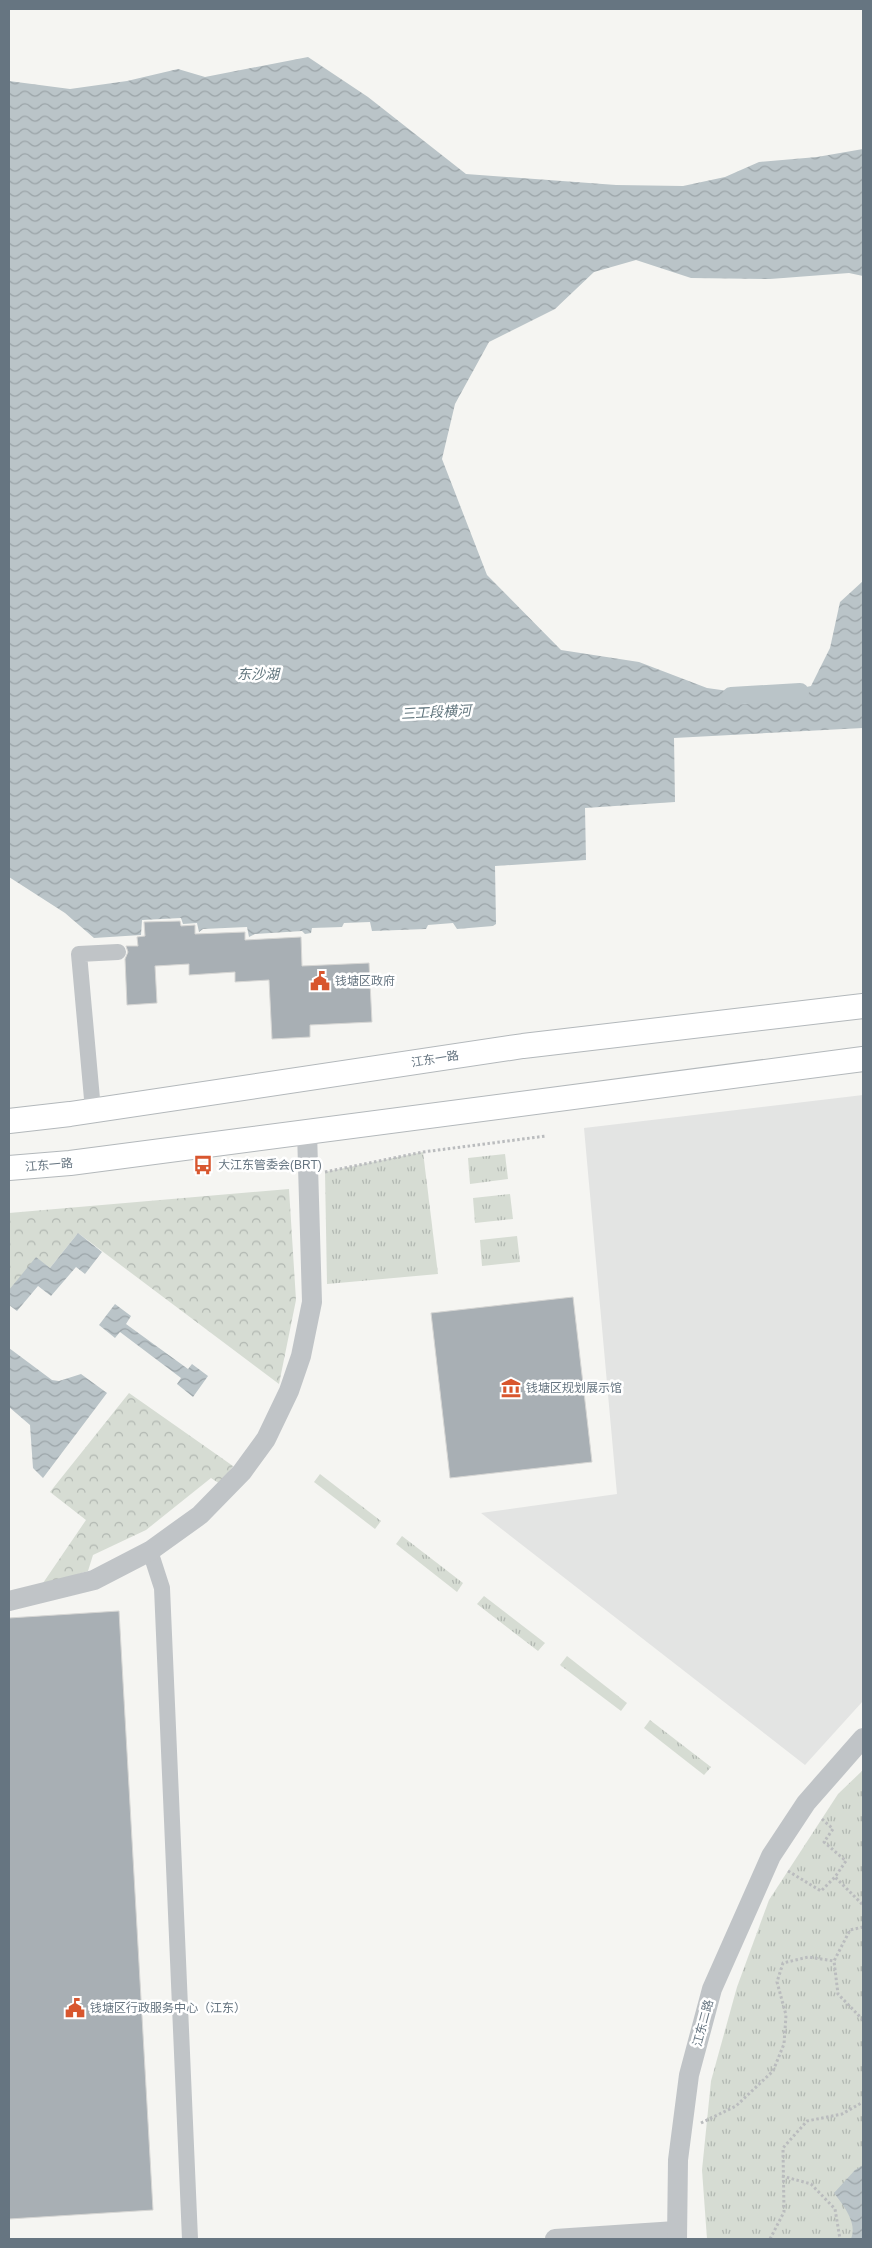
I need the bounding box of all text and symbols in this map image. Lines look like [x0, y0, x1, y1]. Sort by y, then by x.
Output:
water label: 东沙湖 [237, 666, 281, 682]
water label: 三工段横河 [401, 702, 474, 722]
public building icon: 钱塘区政府 [309, 970, 331, 992]
place label: 钱塘区政府 [335, 974, 395, 988]
street label: 江东一路 [410, 1048, 460, 1070]
bus stop icon: 大江东管委会(BRT) [192, 1154, 214, 1176]
street label: 江东一路 [24, 1156, 74, 1174]
place label: 大江东管委会(BRT) [218, 1158, 322, 1172]
museum icon: 钱塘区规划展示馆 [500, 1377, 522, 1399]
place label: 钱塘区规划展示馆 [526, 1381, 622, 1395]
public building icon: 钱塘区行政服务中心（江东） [64, 1997, 86, 2019]
street label: 江东二路 [690, 1998, 716, 2048]
place label: 钱塘区行政服务中心（江东） [90, 2001, 246, 2015]

